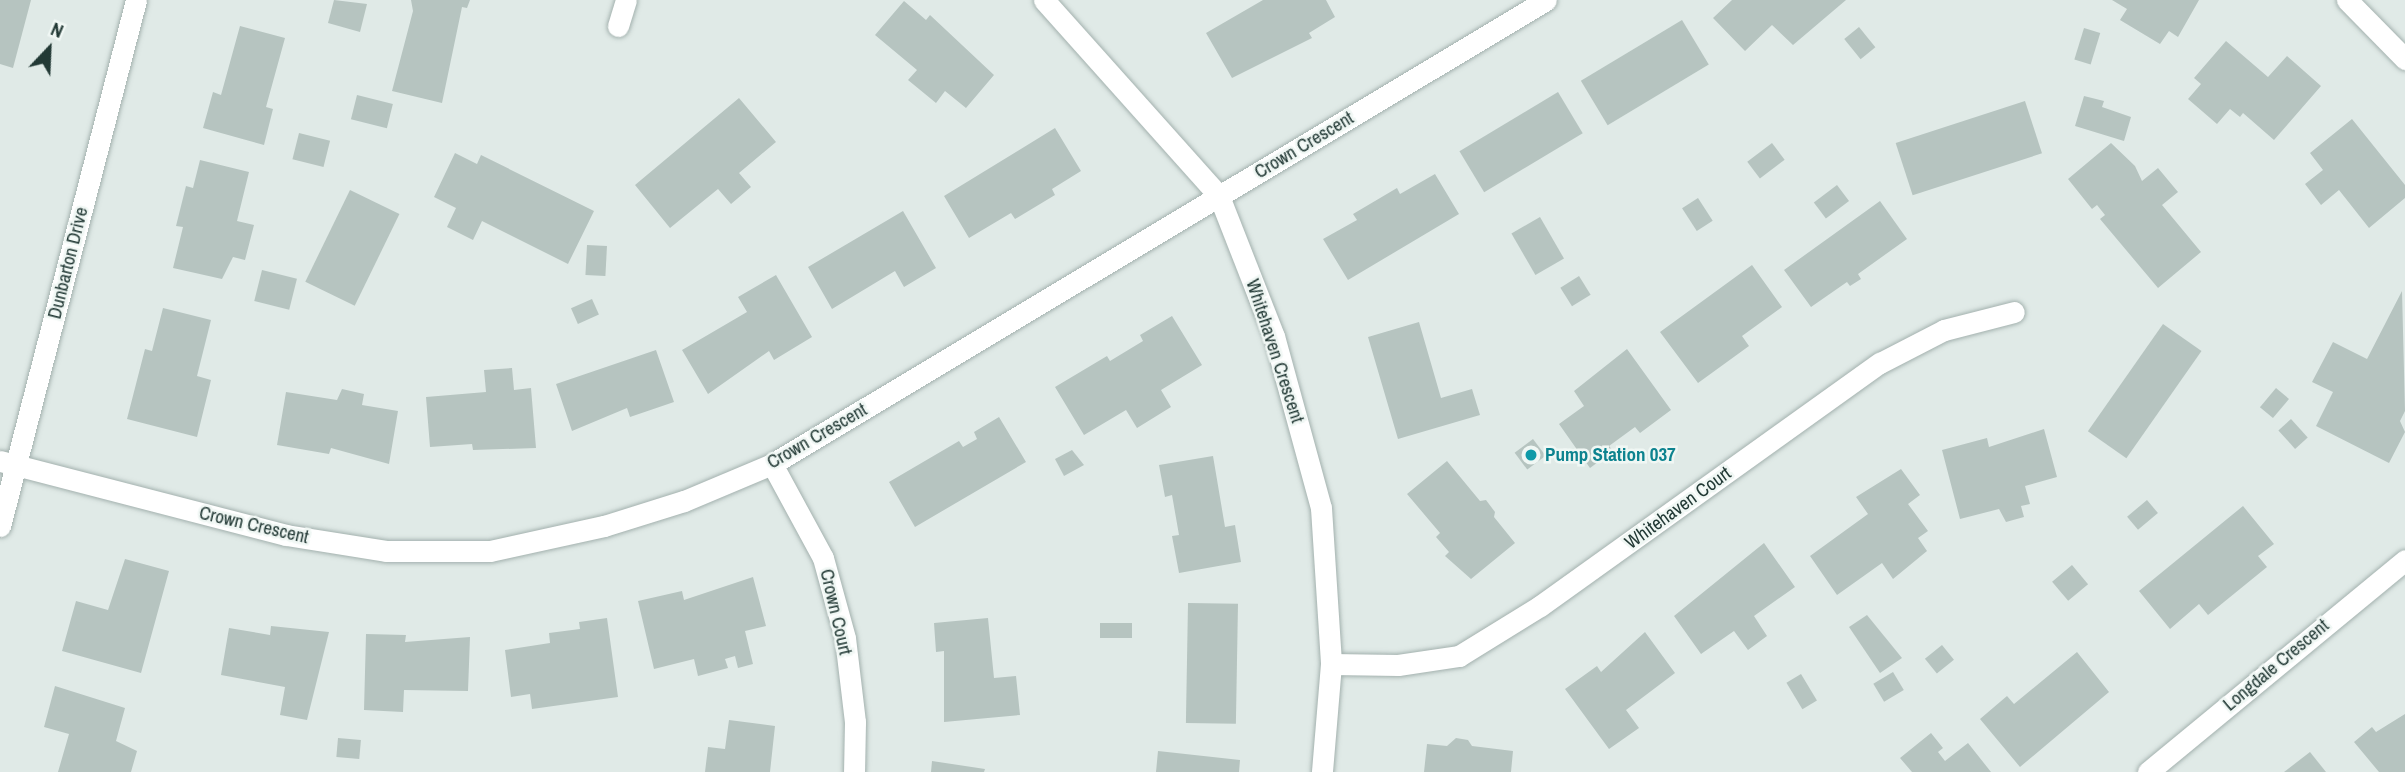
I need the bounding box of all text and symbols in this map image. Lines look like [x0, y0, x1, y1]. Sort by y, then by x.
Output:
north arrow [14, 14, 84, 84]
text: N [47, 16, 67, 44]
street label: Crown Crescent [1250, 106, 1358, 184]
street label: Dunbarton Drive [43, 205, 93, 321]
street label: Whitehaven Crescent [1241, 276, 1309, 426]
street label: Crown Crescent [763, 398, 871, 474]
place label: Pump Station 037 [1545, 444, 1676, 466]
marker: Pump Station 037 [1523, 447, 1539, 463]
street label: Whitehaven Court [1621, 462, 1735, 554]
street label: Crown Crescent [197, 501, 311, 549]
street label: Crown Court [815, 567, 857, 657]
street label: Longdale Crescent [2219, 614, 2333, 716]

